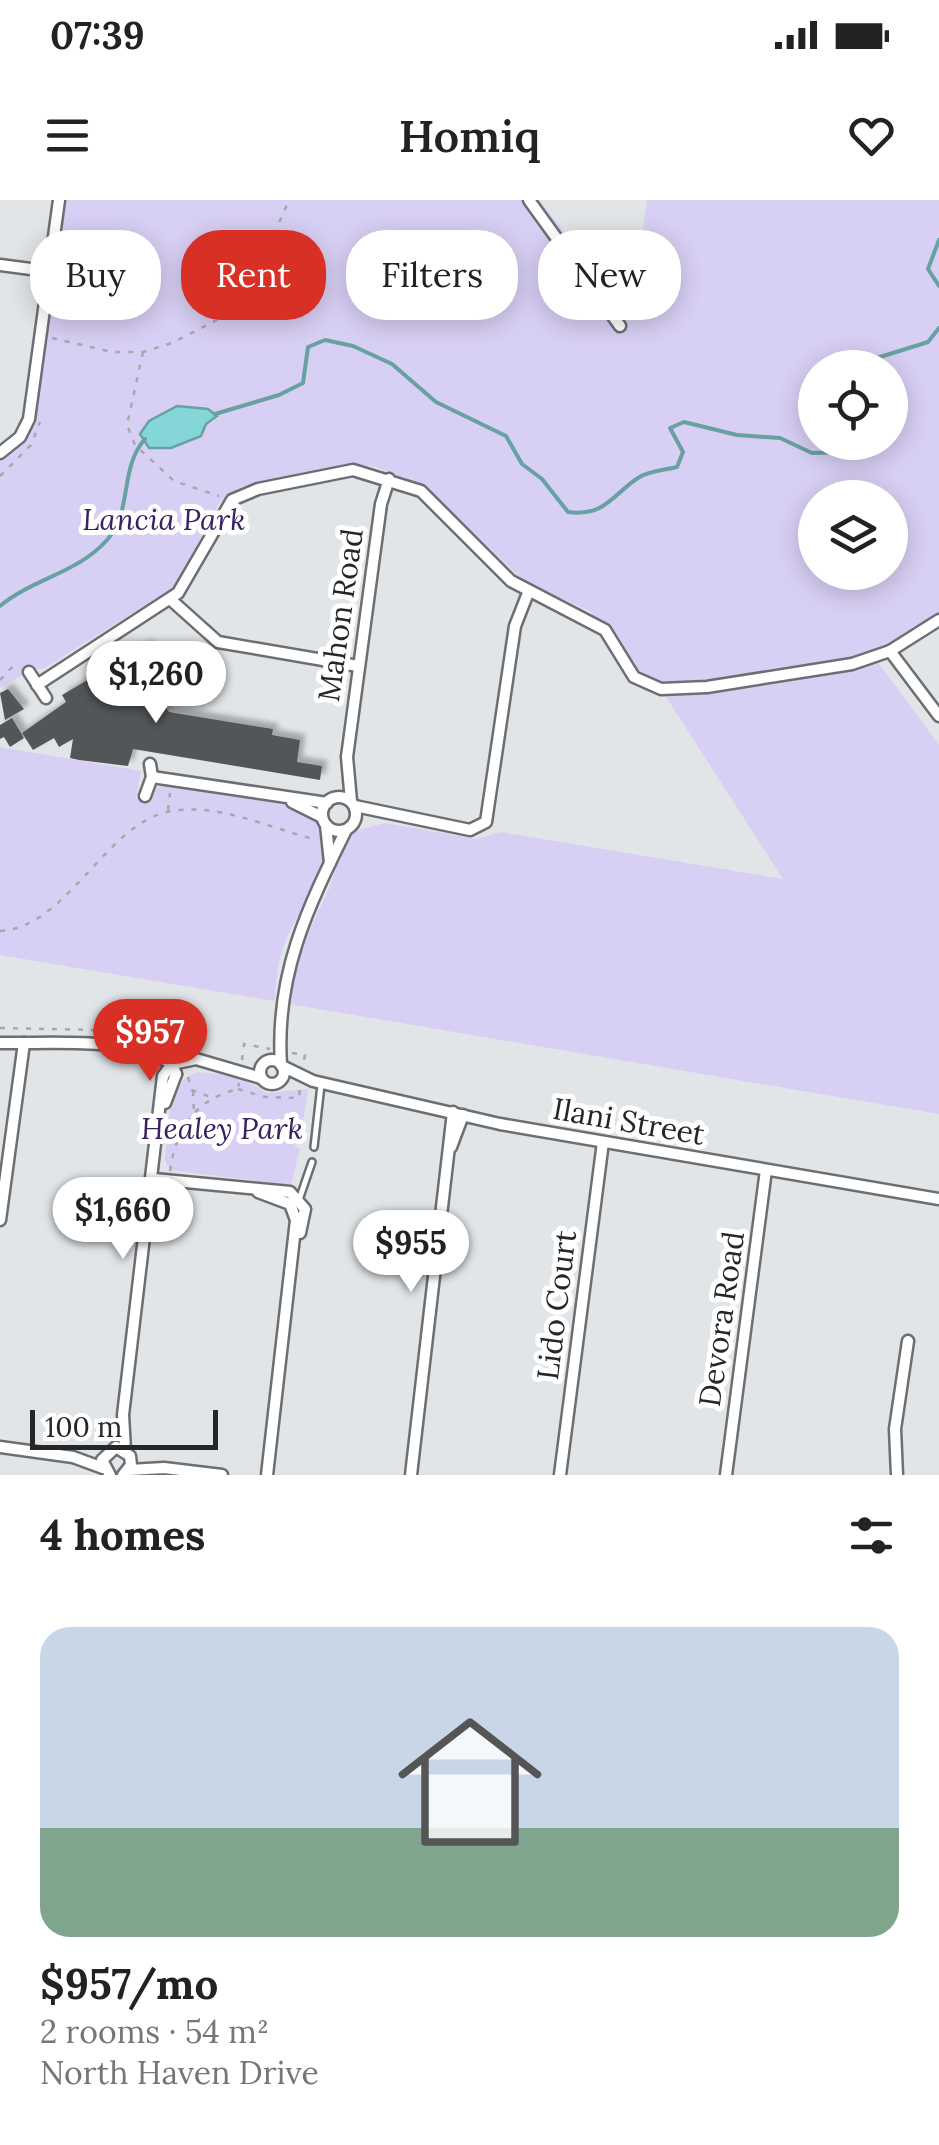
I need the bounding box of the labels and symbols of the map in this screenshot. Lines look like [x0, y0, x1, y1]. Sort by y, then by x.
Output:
park label: Lancia Park [82, 500, 246, 538]
street label: Mahon Road [309, 526, 371, 704]
pin: $1,260 [75, 641, 237, 726]
pin: $957 [91, 999, 209, 1084]
street label: Ilani Street [550, 1089, 708, 1153]
park label: Healey Park [141, 1109, 303, 1147]
pin: $1,660 [42, 1177, 204, 1262]
pin: $955 [352, 1210, 470, 1295]
street label: Lido Court [528, 1228, 584, 1382]
street label: Devora Road [690, 1229, 752, 1409]
scale bar [30, 1405, 218, 1450]

